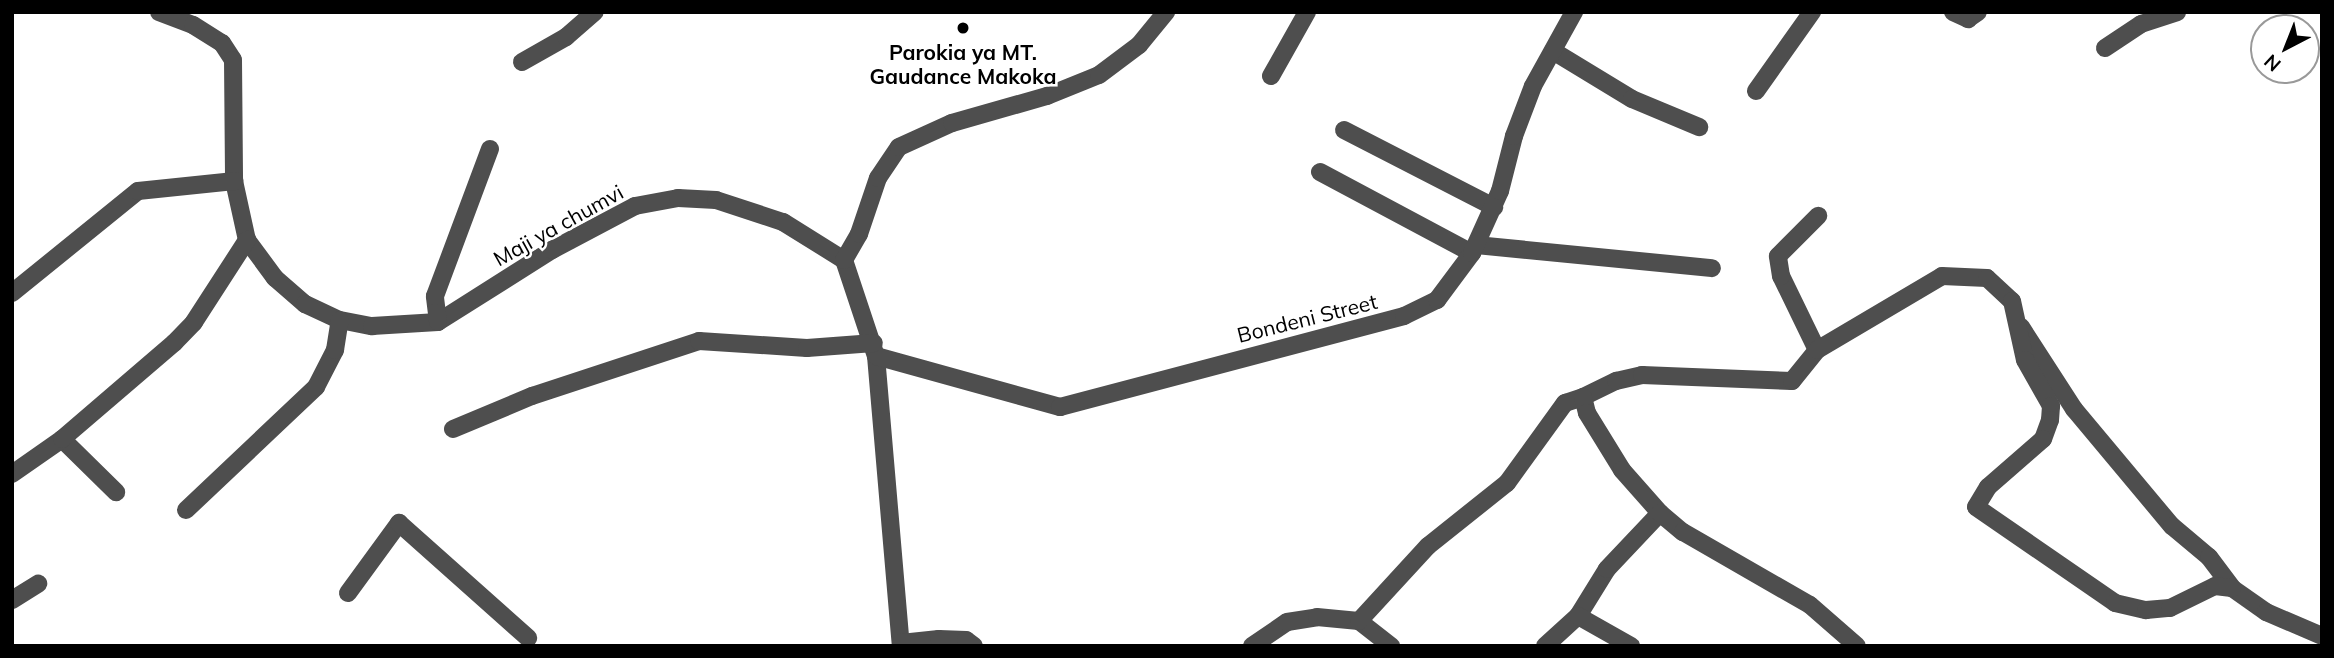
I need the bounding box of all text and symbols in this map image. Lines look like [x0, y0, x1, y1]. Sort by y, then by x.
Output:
north arrow [2250, 14, 2320, 84]
marker: Parokia ya MT. Gaudance Makoka [955, 20, 971, 36]
place label: Parokia ya MT. Gaudance Makoka [869, 39, 1057, 89]
text: N [2259, 49, 2286, 77]
street label: Maji ya chumvi [489, 179, 627, 271]
street label: Bondeni Street [1234, 288, 1380, 348]

